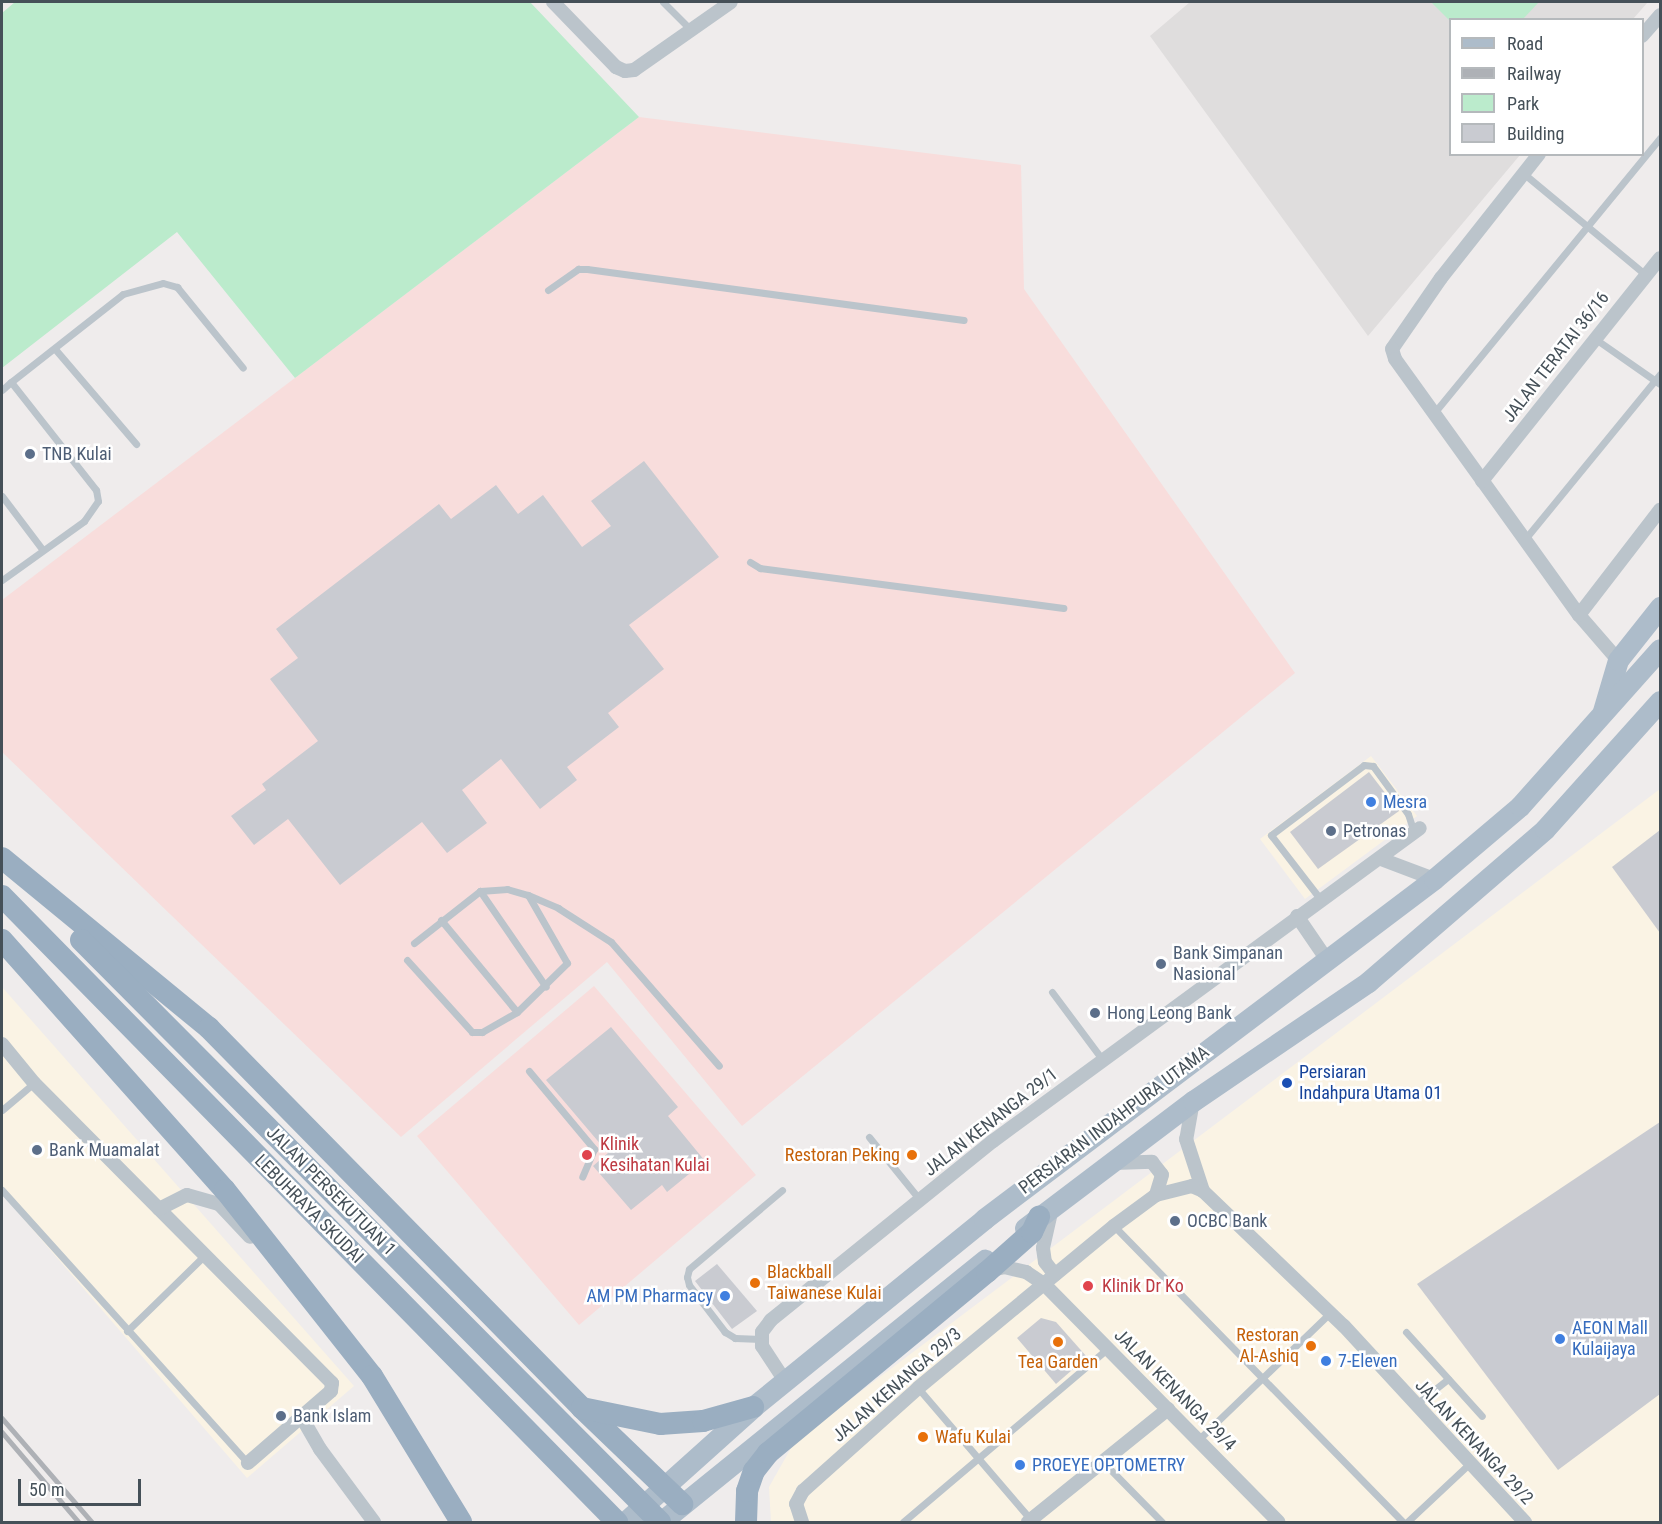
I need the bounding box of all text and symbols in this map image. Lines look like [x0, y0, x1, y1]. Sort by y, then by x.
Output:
legend [1449, 18, 1644, 156]
text: Road [1507, 33, 1543, 54]
text: Railway [1507, 63, 1561, 84]
text: Park [1507, 93, 1539, 114]
text: Building [1507, 123, 1564, 144]
street label: JALAN TERATAI 36/16 [1498, 287, 1614, 427]
place label: TNB Kulai [42, 443, 112, 465]
marker: TNB Kulai [23, 447, 37, 461]
place label: Mesra [1383, 791, 1427, 813]
marker: Mesra [1364, 795, 1378, 809]
place label: Petronas [1343, 820, 1407, 842]
marker: Petronas [1324, 824, 1338, 838]
place label: Bank Simpanan Nasional [1173, 943, 1283, 986]
marker: Bank Simpanan Nasional [1154, 957, 1168, 971]
place label: Hong Leong Bank [1107, 1002, 1232, 1024]
marker: Hong Leong Bank [1088, 1006, 1102, 1020]
street label: PERSIARAN INDAHPURA UTAMA [1015, 1041, 1213, 1199]
place label: Persiaran Indahpura Utama 01 [1299, 1062, 1442, 1104]
street label: JALAN KENANGA 29/1 [920, 1063, 1062, 1181]
marker: Persiaran Indahpura Utama 01 [1280, 1076, 1294, 1090]
street label: JALAN PERSEKUTUAN 1 [262, 1122, 400, 1260]
place label: Klinik Kesihatan Kulai [600, 1134, 710, 1176]
place label: Bank Muamalat [49, 1139, 160, 1161]
marker: Bank Muamalat [30, 1143, 44, 1157]
place label: Restoran Peking [785, 1144, 900, 1166]
marker: Klinik Kesihatan Kulai [578, 1146, 596, 1164]
marker: Restoran Peking [905, 1148, 919, 1162]
street label: LEBUHRAYA SKUDAI [250, 1150, 368, 1268]
place label: OCBC Bank [1187, 1210, 1267, 1232]
marker: OCBC Bank [1168, 1214, 1182, 1228]
place label: Blackball Taiwanese Kulai [767, 1262, 882, 1304]
place label: Klinik Dr Ko [1102, 1275, 1184, 1297]
marker: Blackball Taiwanese Kulai [748, 1276, 762, 1290]
marker: Klinik Dr Ko [1079, 1277, 1097, 1295]
place label: AM PM Pharmacy [586, 1285, 713, 1307]
marker: AM PM Pharmacy [718, 1289, 732, 1303]
place label: AEON Mall Kulaijaya [1572, 1318, 1648, 1360]
street label: JALAN KENANGA 29/3 [828, 1323, 966, 1447]
street label: JALAN KENANGA 29/4 [1110, 1325, 1240, 1455]
place label: Restoran Al-Ashiq [1236, 1325, 1299, 1368]
marker: AEON Mall Kulaijaya [1553, 1332, 1567, 1346]
marker: Tea Garden [1051, 1335, 1065, 1349]
marker: Restoran Al-Ashiq [1304, 1339, 1318, 1353]
place label: 7-Eleven [1338, 1350, 1397, 1372]
place label: Tea Garden [1018, 1351, 1098, 1373]
marker: 7-Eleven [1319, 1354, 1333, 1368]
street label: JALAN KENANGA 29/2 [1410, 1375, 1538, 1509]
place label: Bank Islam [293, 1405, 371, 1427]
marker: Bank Islam [274, 1409, 288, 1423]
place label: Wafu Kulai [935, 1426, 1011, 1448]
marker: Wafu Kulai [916, 1430, 930, 1444]
place label: PROEYE OPTOMETRY [1032, 1454, 1185, 1476]
marker: PROEYE OPTOMETRY [1013, 1458, 1027, 1472]
scale bar [21, 1467, 144, 1505]
text: 50 m [29, 1479, 64, 1500]

